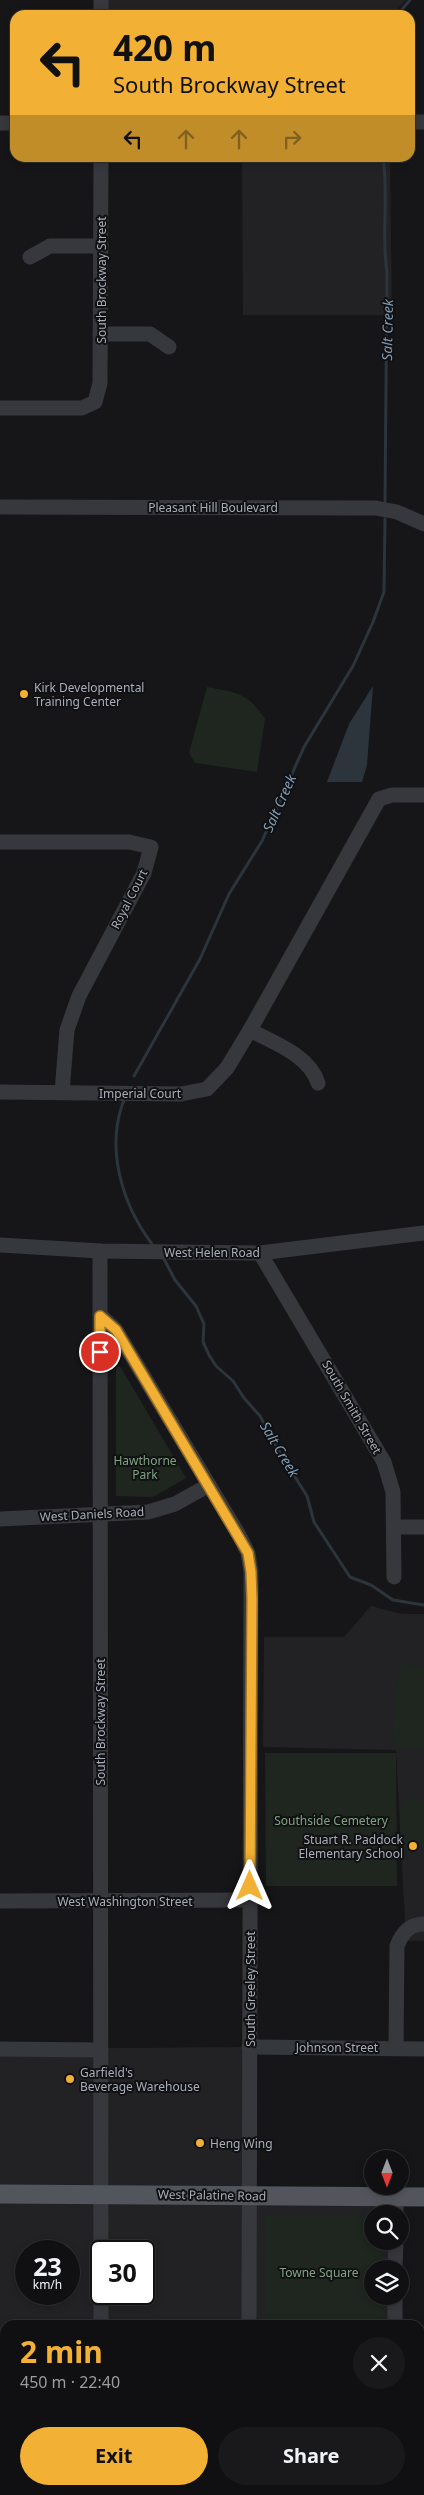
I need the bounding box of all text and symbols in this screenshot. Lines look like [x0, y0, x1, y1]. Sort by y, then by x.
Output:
text: 420 m [113, 24, 216, 71]
icon: left [30, 30, 95, 95]
text: South Brockway Street [113, 69, 346, 99]
icon: left [119, 125, 147, 153]
icon: ahead [172, 125, 200, 153]
icon: ahead [225, 125, 253, 153]
icon: right [278, 125, 306, 153]
street label: South Brockway Street [93, 216, 110, 344]
water label: Salt Creek [377, 298, 397, 361]
street label: Pleasant Hill Boulevard [148, 499, 278, 516]
place label: Kirk Developmental Training Center [34, 679, 144, 710]
marker: Kirk Developmental Training Center [18, 688, 30, 700]
water label: Salt Creek [258, 770, 301, 835]
street label: Royal Court [107, 866, 152, 932]
street label: Imperial Court [99, 1085, 182, 1102]
street label: West Helen Road [164, 1244, 260, 1261]
pin [79, 1331, 121, 1373]
icon: arrive [86, 1338, 114, 1366]
street label: South Smith Street [318, 1357, 386, 1457]
water label: Salt Creek [256, 1418, 304, 1481]
park label: Hawthorne Park [113, 1452, 177, 1483]
street label: West Daniels Road [39, 1503, 145, 1525]
street label: South Brockway Street [92, 1658, 109, 1786]
park label: Southside Cemetery [274, 1812, 389, 1829]
place label: Stuart R. Paddock Elementary School [298, 1831, 404, 1862]
marker: Stuart R. Paddock Elementary School [407, 1840, 419, 1852]
position arrow [223, 1859, 275, 1911]
street label: West Washington Street [57, 1893, 193, 1910]
street label: South Greeley Street [242, 1931, 259, 2047]
street label: Johnson Street [295, 2039, 379, 2056]
place label: Garfield's Beverage Warehouse [80, 2064, 200, 2095]
marker: Garfield's Beverage Warehouse [64, 2073, 76, 2085]
place label: Heng Wing [210, 2135, 273, 2152]
marker: Heng Wing [194, 2137, 206, 2149]
north arrow [364, 2150, 409, 2195]
map controls [364, 2150, 409, 2305]
street label: West Palatine Road [158, 2186, 266, 2204]
button: search [364, 2205, 409, 2250]
speed limit sign: 30 [90, 2240, 155, 2305]
text: 23 [33, 2249, 62, 2283]
button: layers [364, 2260, 409, 2305]
park label: Towne Square [279, 2264, 359, 2281]
text: km/h [33, 2276, 62, 2293]
text: 2 min [20, 2331, 103, 2372]
button: close [353, 2337, 405, 2389]
text: 450 m · 22:40 [20, 2371, 120, 2393]
button: Exit [20, 2427, 208, 2485]
button: Share [218, 2427, 405, 2485]

